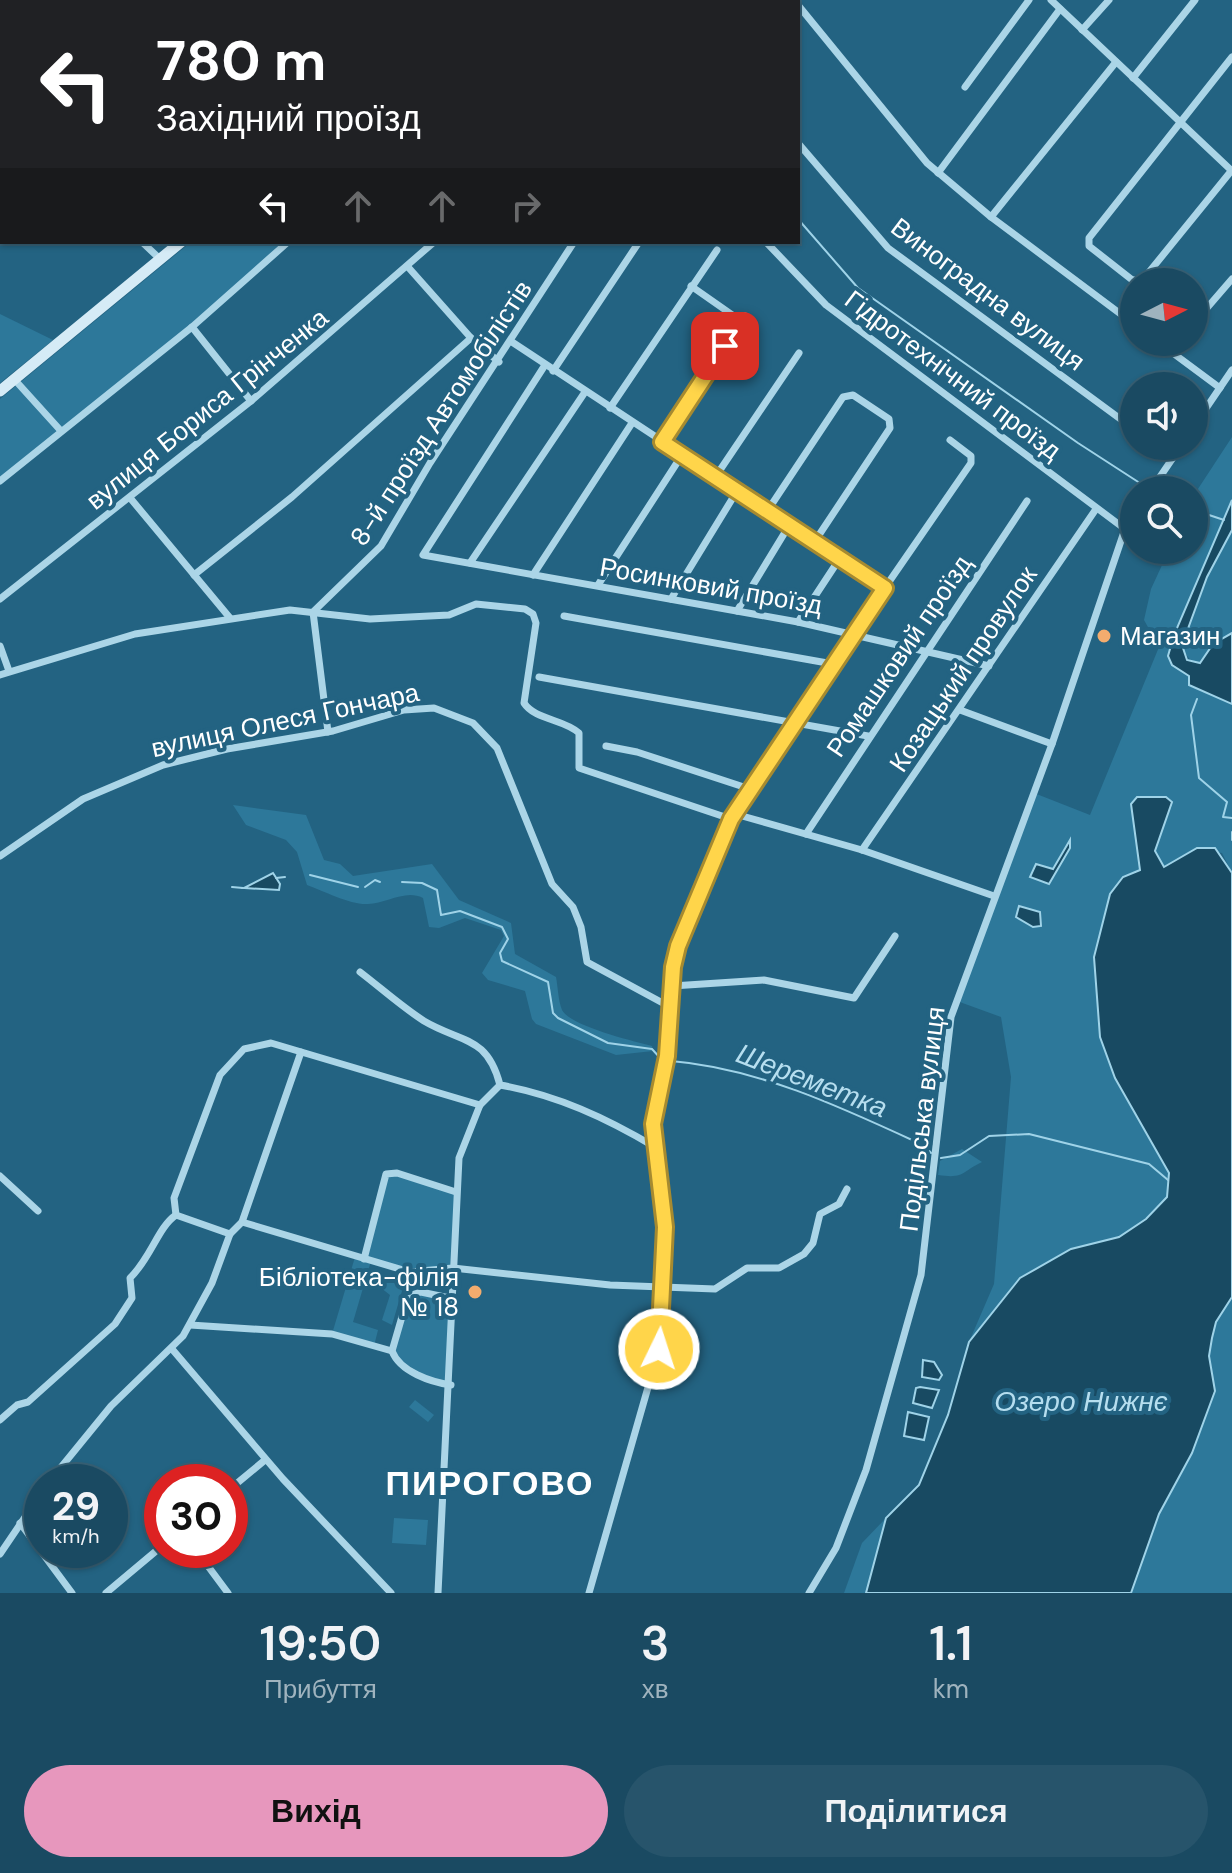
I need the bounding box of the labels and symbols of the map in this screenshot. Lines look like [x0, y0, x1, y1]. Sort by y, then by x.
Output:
street label: Виноградна вулиця [884, 210, 1092, 378]
north arrow [1120, 268, 1208, 356]
street label: 8-й проїзд Автомобілістів [342, 274, 540, 552]
street label: Гідротехнічний проїзд [838, 282, 1068, 468]
street label: вулиця Бориса Грінченка [79, 300, 336, 517]
pin [691, 312, 759, 380]
street label: Ромашковий проїзд [819, 548, 979, 764]
street label: Росинковий проїзд [597, 550, 825, 622]
street label: Козацький провулок [881, 559, 1045, 779]
place label: Магазин [1120, 619, 1220, 653]
marker: Магазин [1095, 627, 1113, 645]
street label: вулиця Олеся Гончара [148, 675, 423, 765]
street label: Подільська вулиця [891, 1005, 953, 1233]
water label: Шереметка [731, 1035, 893, 1126]
place label: Бібліотека-філія № 18 [259, 1260, 459, 1324]
marker: Бібліотека-філія № 18 [466, 1283, 484, 1301]
position arrow [617, 1307, 701, 1391]
water label: Озеро Нижнє [994, 1383, 1168, 1420]
district label: ПИРОГОВО [386, 1461, 594, 1506]
speed limit sign: 30 [144, 1464, 248, 1568]

